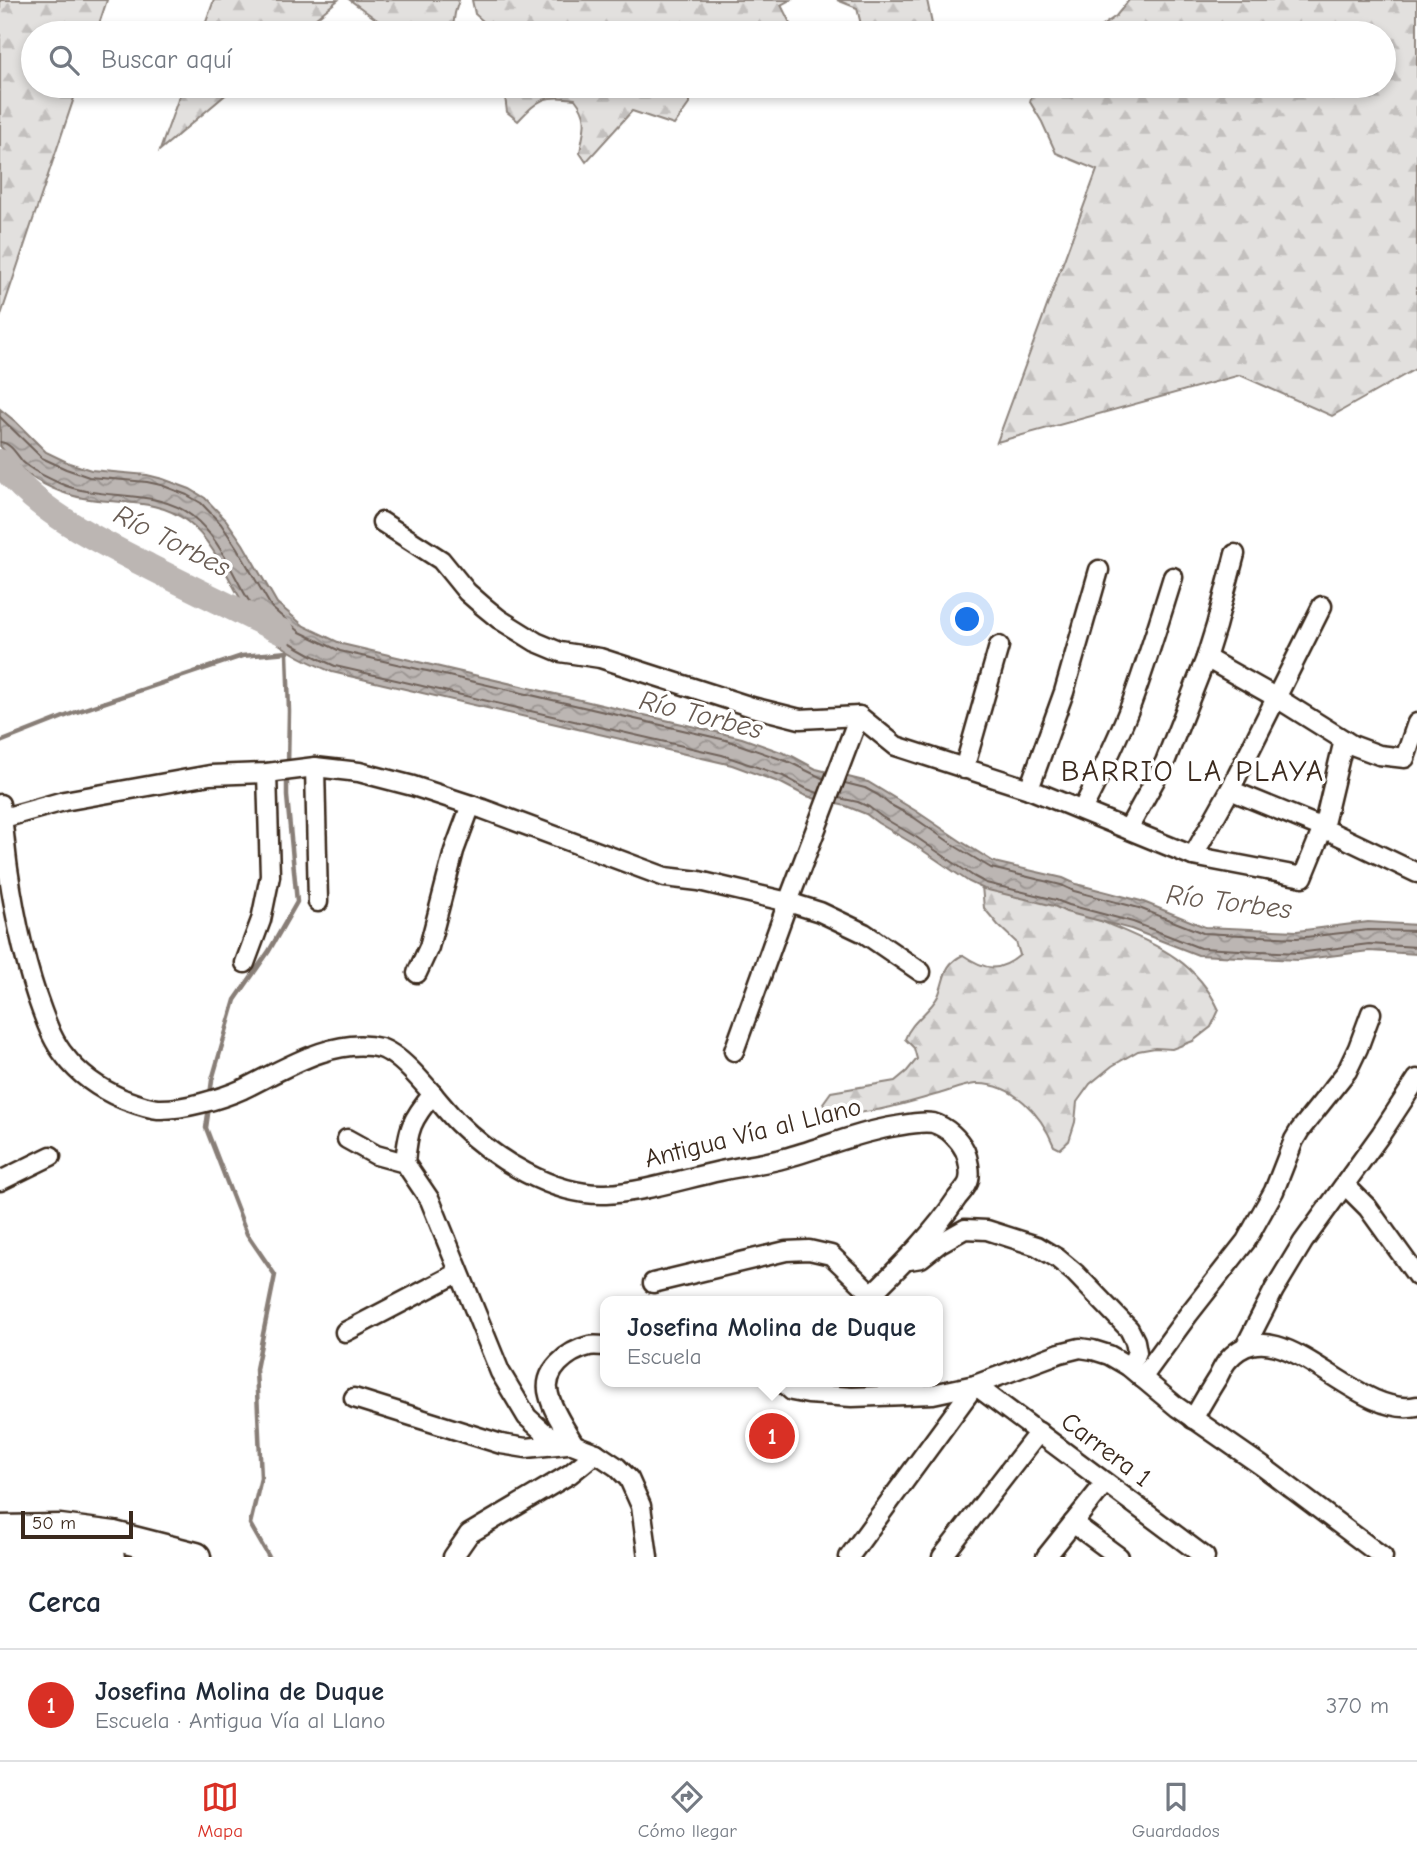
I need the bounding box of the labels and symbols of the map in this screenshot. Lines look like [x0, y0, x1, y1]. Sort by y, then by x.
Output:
water label: Río Torbes [109, 498, 236, 584]
your location [950, 602, 984, 636]
water label: Río Torbes [636, 684, 766, 746]
district label: BARRIO LA PLAYA [1061, 754, 1325, 789]
water label: Río Torbes [1165, 878, 1294, 926]
street label: Antigua Vía al Llano [642, 1092, 864, 1174]
street label: Carrera 1 [1055, 1406, 1157, 1494]
pin: 1 [749, 1410, 795, 1462]
scale bar [21, 1508, 133, 1540]

